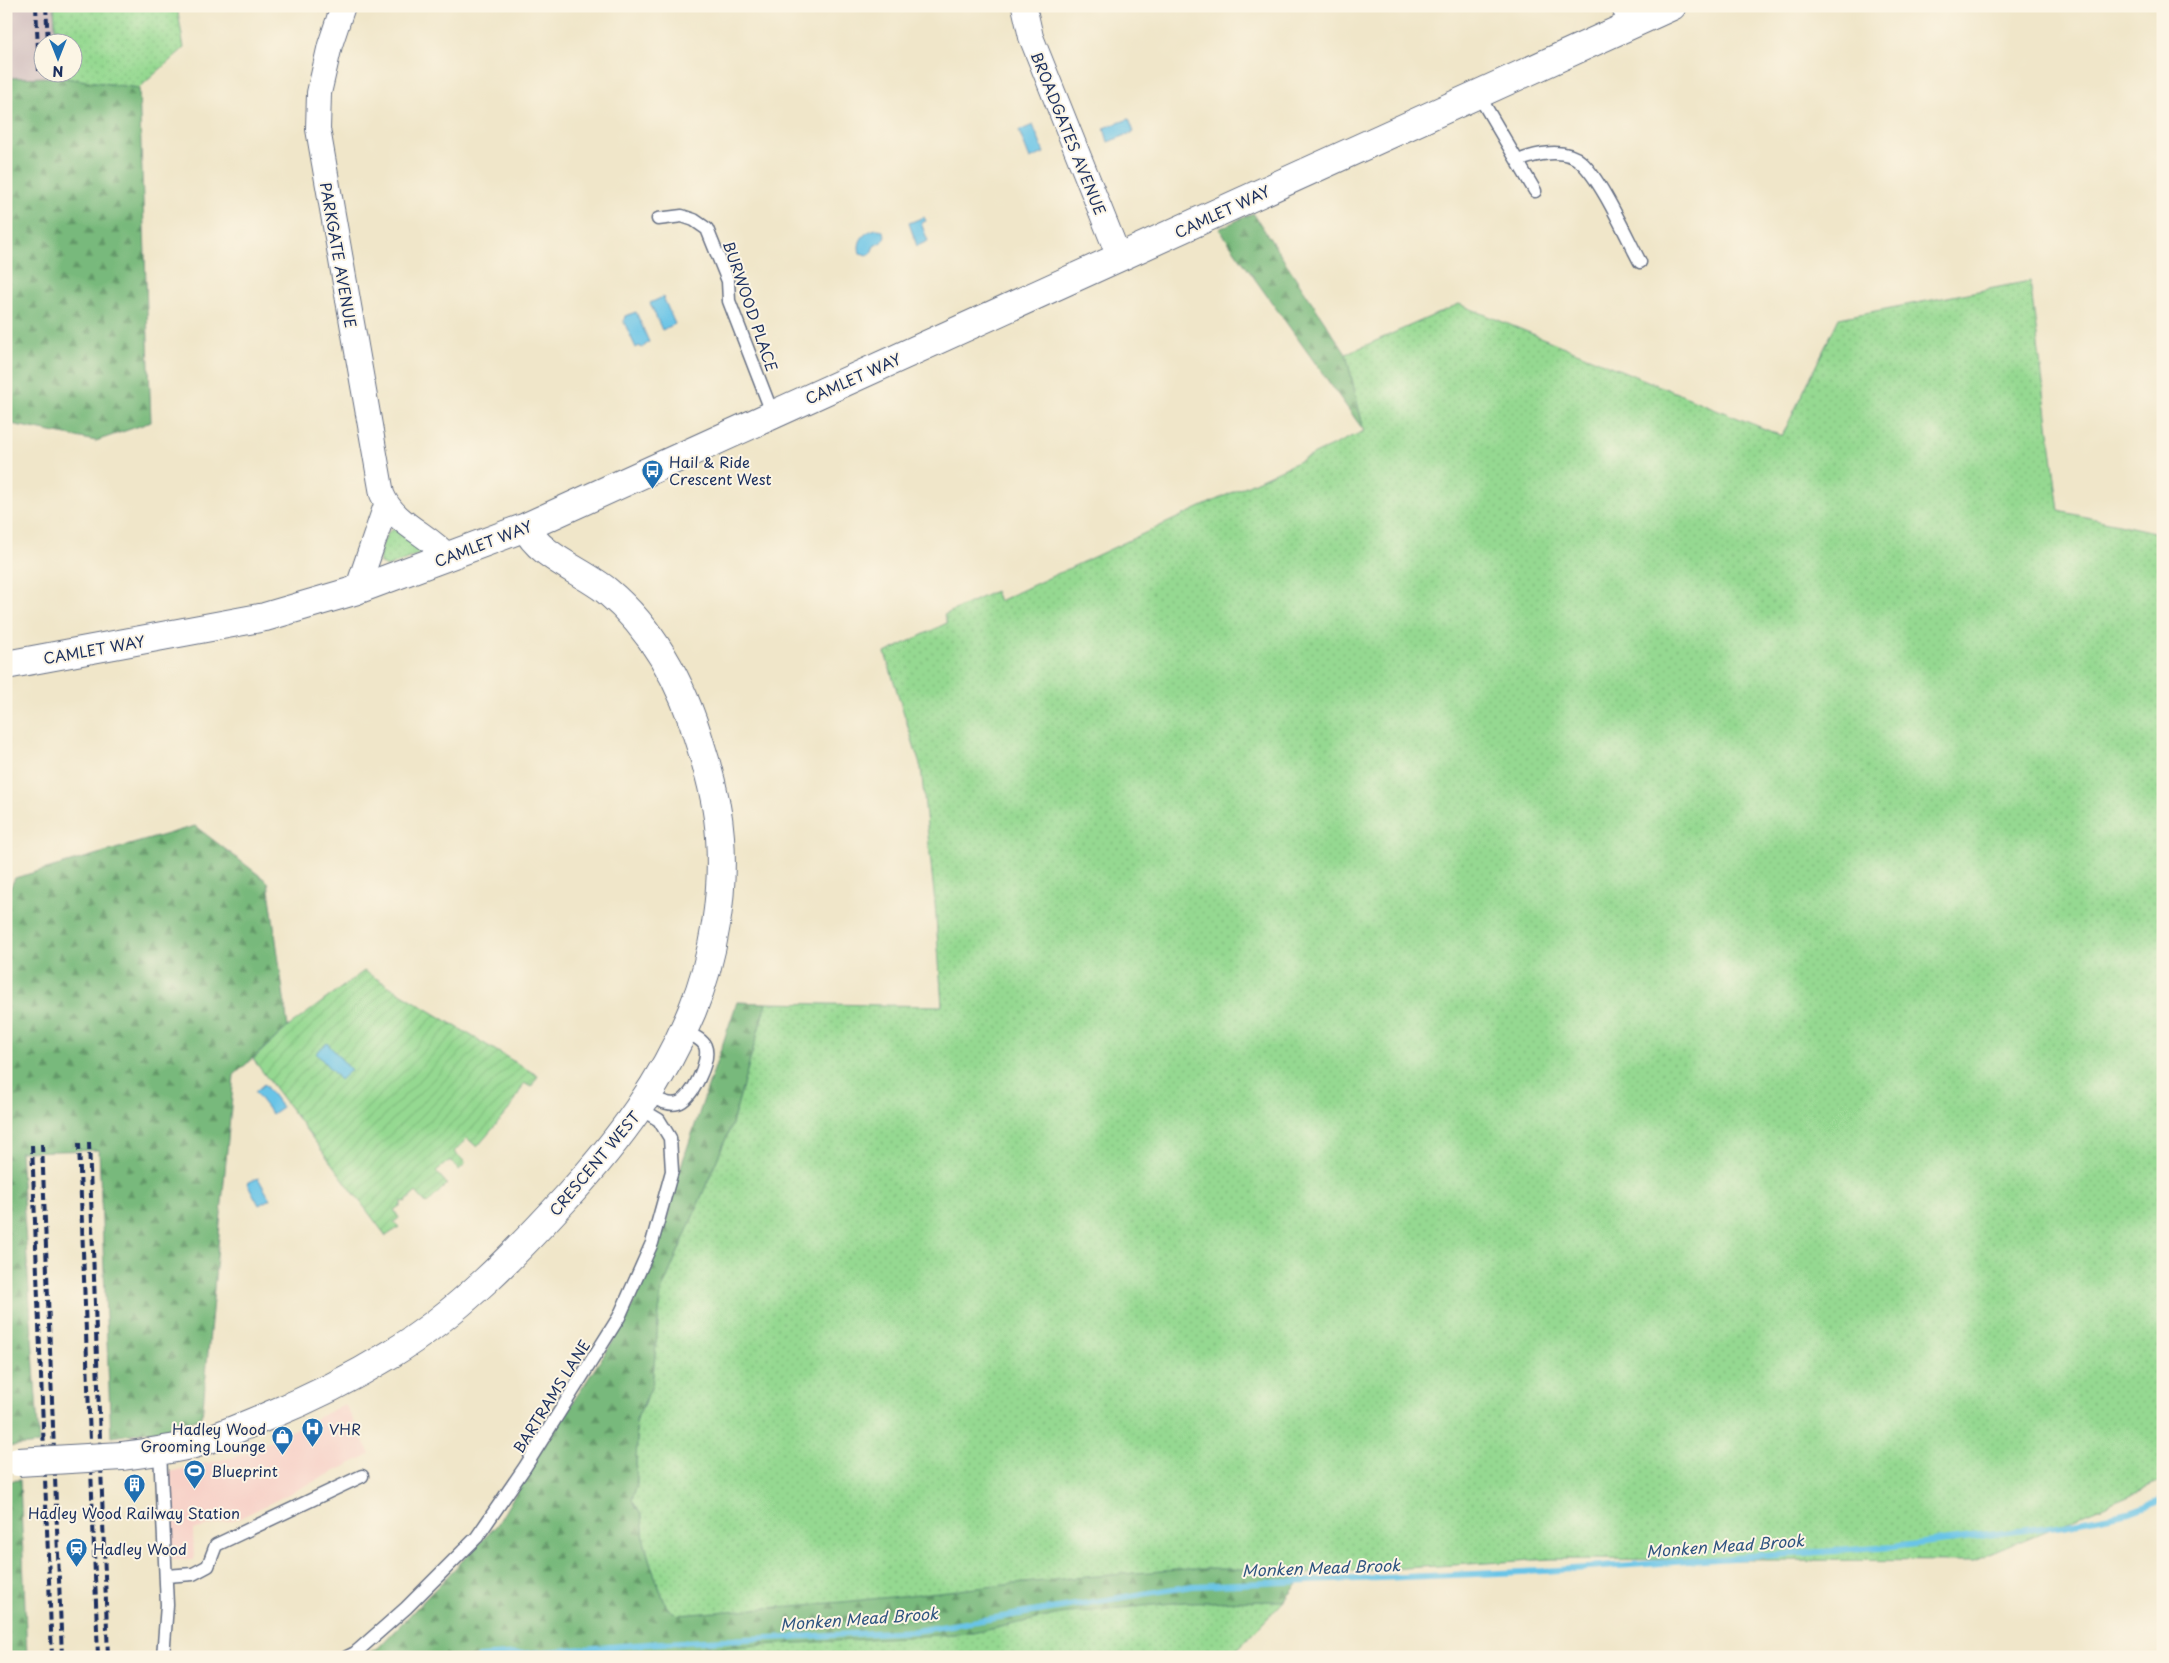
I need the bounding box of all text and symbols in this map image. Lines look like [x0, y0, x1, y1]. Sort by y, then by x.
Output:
north arrow [32, 32, 82, 82]
street label: BROADGATES AVENUE [1026, 48, 1112, 218]
text: N [52, 61, 64, 82]
street label: CAMLET WAY [1170, 179, 1274, 243]
street label: PARKGATE AVENUE [315, 180, 363, 330]
street label: BURWOOD PLACE [718, 237, 784, 375]
street label: CAMLET WAY [801, 346, 905, 409]
place label: Hail & Ride Crescent West [669, 450, 771, 490]
bus stop icon: Hail & Ride Crescent West [641, 458, 665, 489]
street label: CAMLET WAY [431, 514, 536, 572]
street label: CAMLET WAY [41, 629, 147, 669]
street label: CRESCENT WEST [543, 1105, 645, 1220]
street label: BARTRAMS LANE [507, 1335, 595, 1457]
hospital icon: VHR [301, 1416, 325, 1447]
place label: Hadley Wood Grooming Lounge [140, 1417, 266, 1457]
place label: VHR [329, 1417, 361, 1440]
shop icon: Hadley Wood Grooming Lounge [270, 1425, 294, 1456]
sports icon: Blueprint [183, 1458, 207, 1489]
place label: Blueprint [211, 1459, 278, 1482]
building icon: Hadley Wood Railway Station [122, 1472, 146, 1503]
place label: Hadley Wood Railway Station [28, 1501, 240, 1524]
water label: Monken Mead Brook [1645, 1527, 1806, 1562]
station icon: Hadley Wood [65, 1536, 89, 1567]
place label: Hadley Wood [93, 1537, 187, 1560]
water label: Monken Mead Brook [1241, 1552, 1401, 1582]
water label: Monken Mead Brook [779, 1600, 940, 1635]

